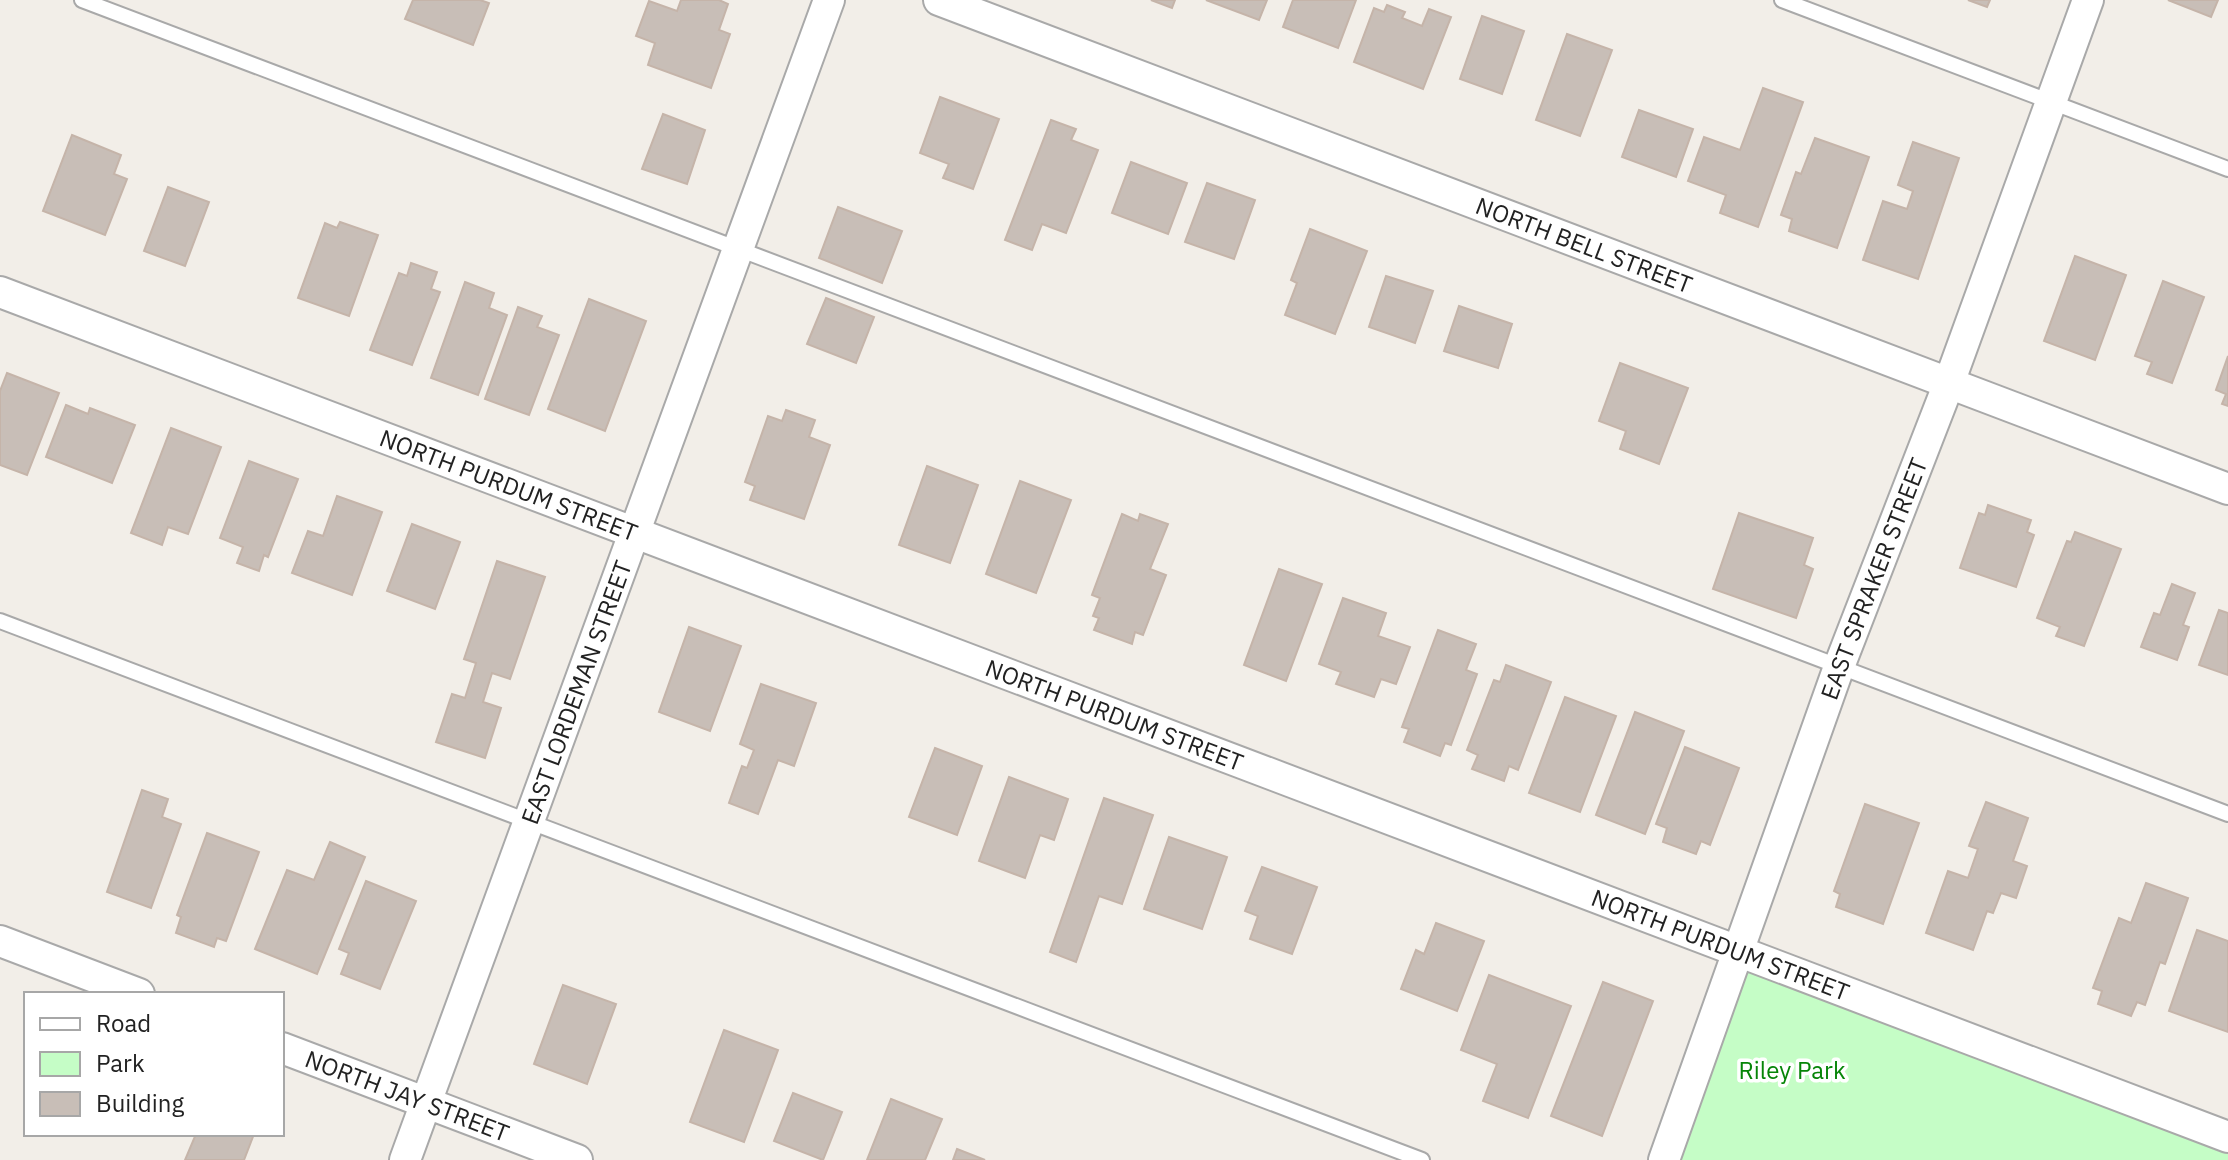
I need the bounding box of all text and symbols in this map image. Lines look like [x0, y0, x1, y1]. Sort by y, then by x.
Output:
street label: NORTH BELL STREET [1471, 189, 1697, 300]
street label: NORTH PURDUM STREET [375, 421, 642, 548]
street label: EAST SPRAKER STREET [1813, 453, 1935, 704]
street label: EAST LORDEMAN STREET [513, 556, 639, 828]
street label: NORTH PURDUM STREET [981, 651, 1248, 778]
street label: NORTH PURDUM STREET [1587, 881, 1854, 1008]
legend [24, 992, 284, 1136]
text: Road [96, 1007, 151, 1039]
street label: NORTH JAY STREET [301, 1042, 514, 1149]
text: Park [96, 1047, 145, 1079]
park label: Riley Park [1738, 1054, 1846, 1086]
text: Building [96, 1087, 184, 1119]

